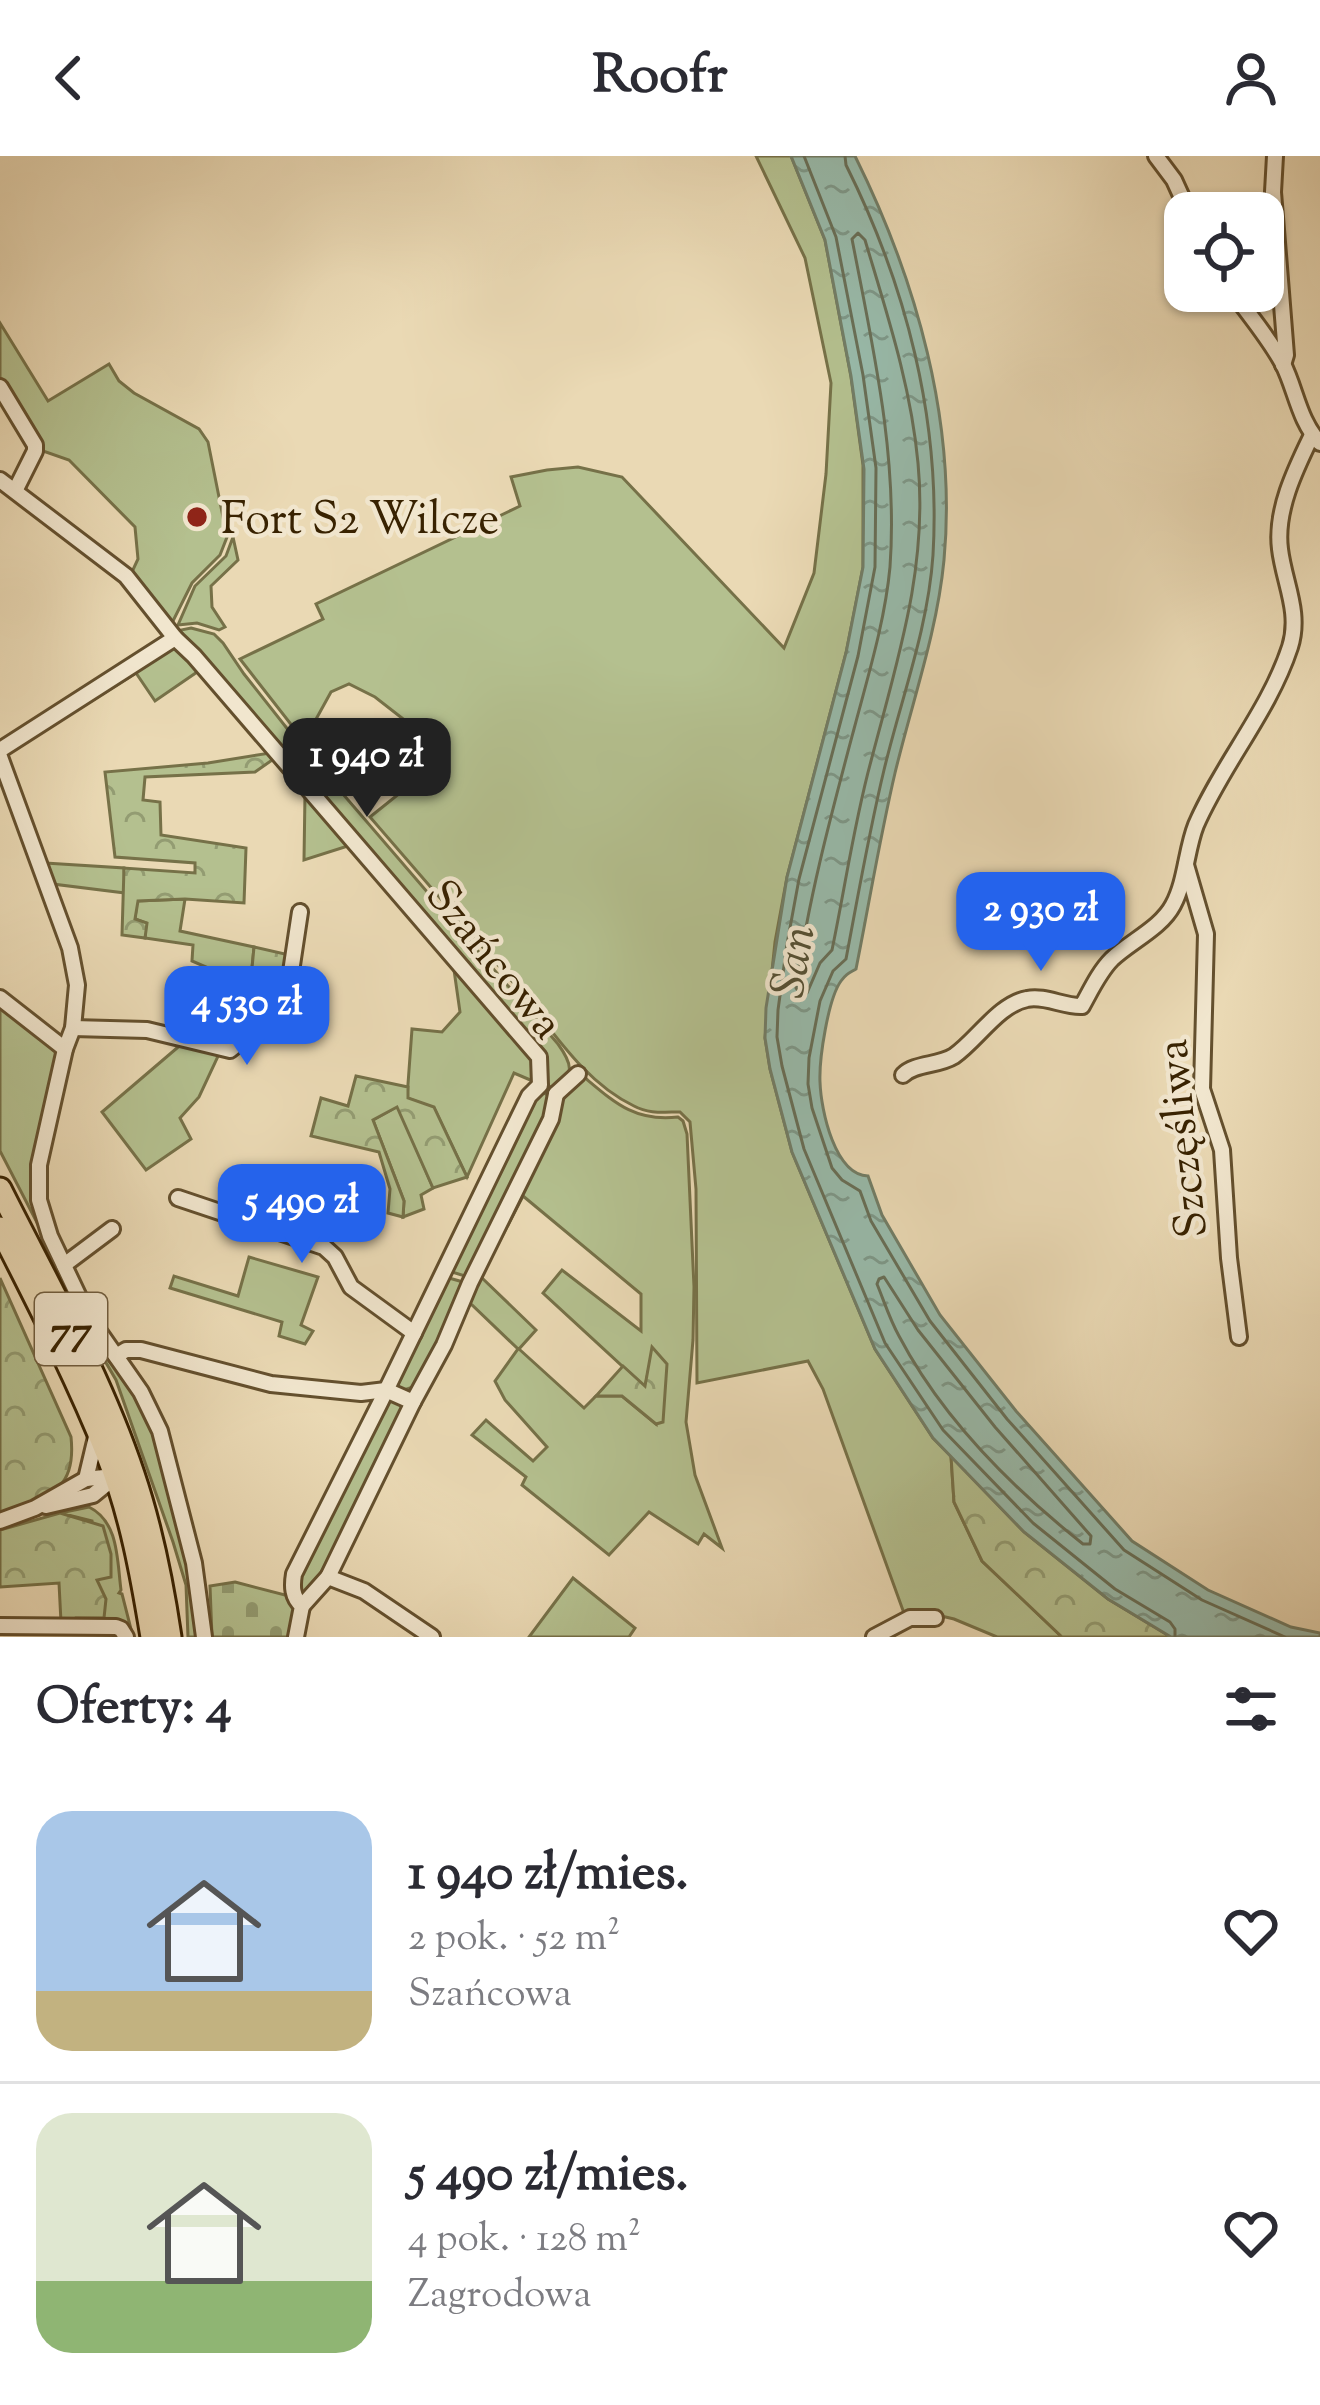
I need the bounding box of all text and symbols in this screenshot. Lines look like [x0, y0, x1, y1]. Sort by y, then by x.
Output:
text: Roofr [592, 39, 728, 117]
icon: back [36, 45, 102, 111]
icon: person [1218, 45, 1284, 111]
map controls [1164, 192, 1284, 312]
button: locate [1164, 192, 1284, 312]
place label: Fort S2 Wilcze [221, 490, 499, 555]
marker: Fort S2 Wilcze [184, 504, 210, 530]
pin: 1 940 zł [243, 718, 491, 820]
text: 1 940 zł [310, 729, 424, 785]
street label: Szańcowa [407, 868, 576, 1055]
pin: 2 930 zł [917, 872, 1165, 974]
text: 2 930 zł [983, 883, 1099, 939]
water label: San [756, 920, 837, 1004]
pin: 4 530 zł [123, 966, 371, 1068]
text: 4 530 zł [191, 977, 303, 1033]
street label: Szczęśliwa [1143, 1036, 1228, 1241]
pin: 5 490 zł [178, 1164, 426, 1266]
text: 5 490 zł [245, 1175, 359, 1231]
road number: 77 [35, 1293, 107, 1365]
text: Oferty: 4 [36, 1673, 232, 1746]
icon: filters [1218, 1676, 1284, 1742]
text: 1 940 zł/mies. [408, 1839, 688, 1912]
icon: home [132, 1859, 276, 2003]
icon: heart [1218, 1898, 1284, 1964]
text: 2 pok. · 52 m² [408, 1912, 620, 1968]
text: Szańcowa [408, 1968, 572, 2024]
text: 5 490 zł/mies. [408, 2140, 688, 2213]
icon: home [132, 2161, 276, 2305]
icon: heart [1218, 2200, 1284, 2266]
text: 4 pok. · 128 m² [408, 2213, 641, 2269]
text: Zagrodowa [408, 2269, 591, 2325]

